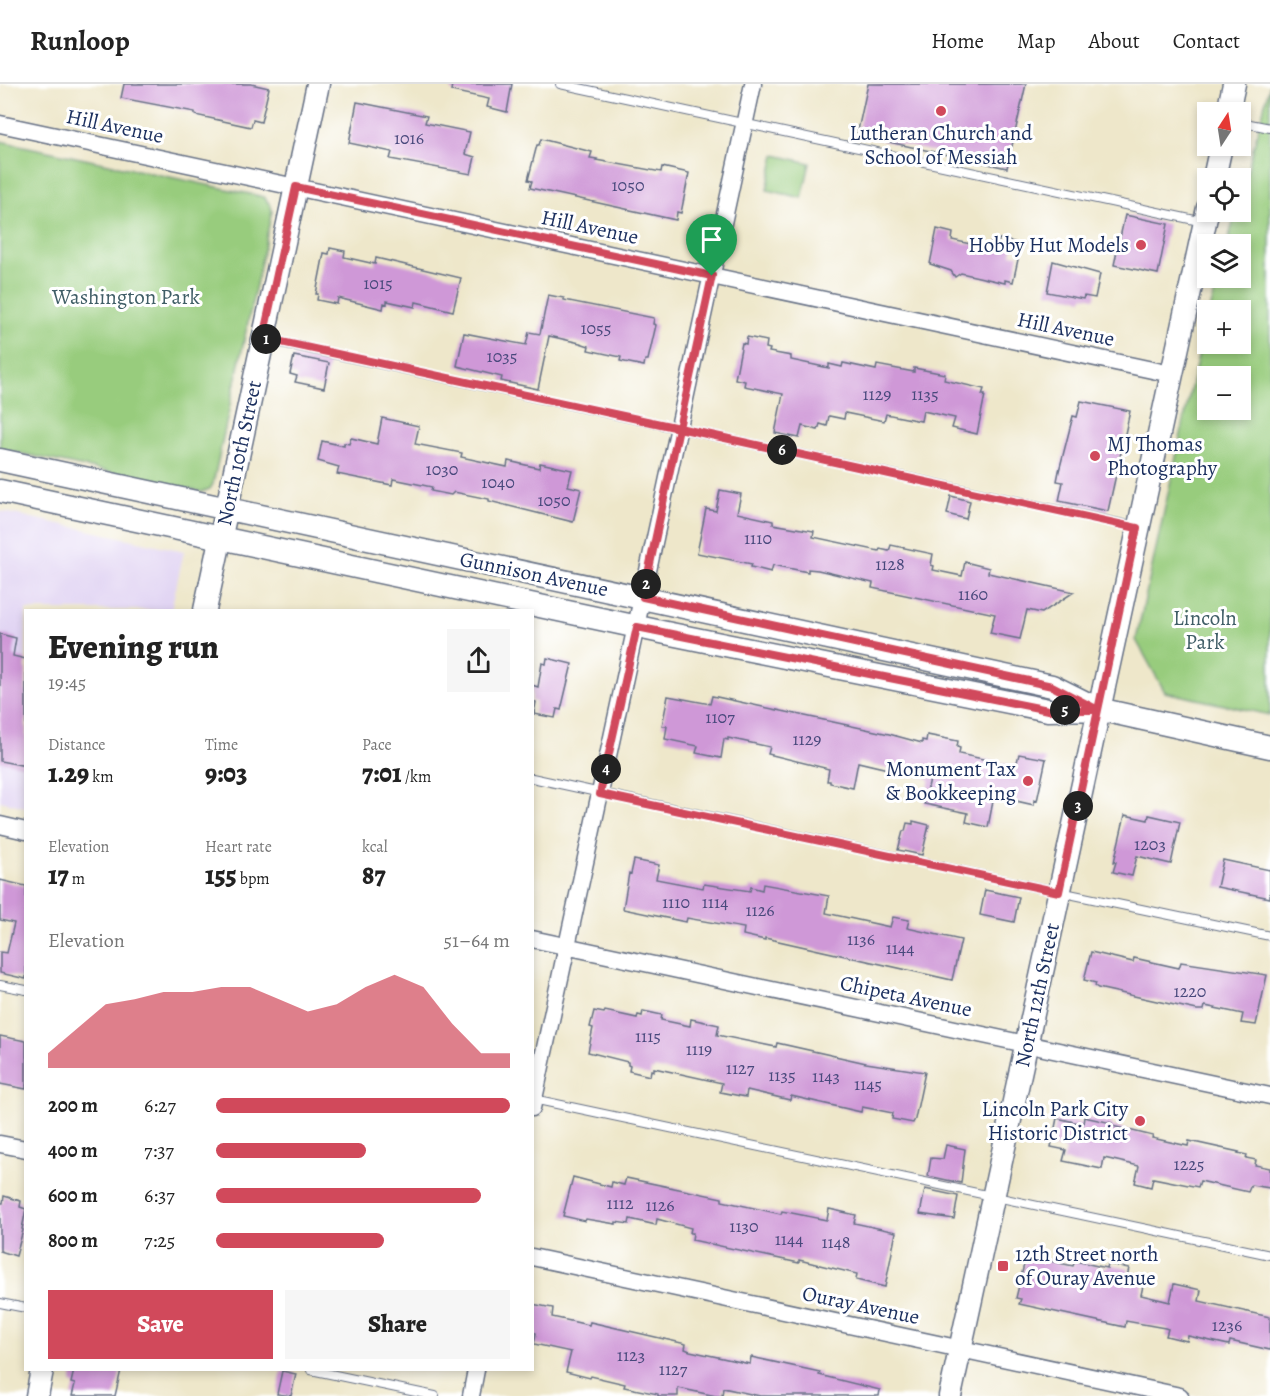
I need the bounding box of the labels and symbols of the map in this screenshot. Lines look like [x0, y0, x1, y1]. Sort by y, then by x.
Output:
street label: Hill Avenue [64, 102, 166, 150]
north arrow [1197, 102, 1251, 156]
marker: Lutheran Church and School of Messiah [934, 104, 948, 118]
place label: Lutheran Church and School of Messiah [849, 119, 1033, 171]
house number: 1016 [394, 126, 424, 150]
house number: 1050 [611, 173, 645, 197]
street label: Hill Avenue [539, 203, 641, 251]
pin [686, 214, 737, 276]
place label: Hobby Hut Models [968, 231, 1129, 259]
marker: Hobby Hut Models [1134, 238, 1148, 252]
house number: 1015 [363, 271, 393, 295]
park label: Washington Park [51, 283, 200, 311]
street label: Hill Avenue [1015, 305, 1117, 353]
house number: 1055 [580, 316, 612, 340]
pin: 1 [251, 324, 281, 354]
house number: 1035 [487, 344, 517, 368]
street label: North 10th Street [210, 378, 268, 528]
house number: 1129 [862, 382, 892, 406]
house number: 1135 [911, 382, 939, 406]
place label: MJ Thomas Photography [1107, 430, 1218, 482]
pin: 6 [767, 435, 797, 465]
marker: MJ Thomas Photography [1088, 449, 1102, 463]
house number: 1030 [426, 457, 458, 481]
house number: 1040 [481, 470, 515, 494]
house number: 1050 [537, 488, 571, 512]
house number: 1110 [744, 526, 772, 550]
street label: Gunnison Avenue [457, 545, 611, 603]
house number: 1128 [875, 552, 905, 576]
pin: 2 [631, 569, 661, 599]
house number: 1160 [958, 582, 988, 606]
park label: Lincoln Park [1173, 604, 1237, 656]
pin: 5 [1050, 695, 1080, 725]
house number: 1107 [705, 705, 735, 729]
house number: 1129 [792, 727, 822, 751]
pin: 4 [591, 754, 621, 784]
place label: Monument Tax & Bookkeeping [886, 755, 1016, 807]
marker: Monument Tax & Bookkeeping [1021, 774, 1035, 788]
pin: 3 [1063, 791, 1093, 821]
house number: 1203 [1134, 832, 1166, 856]
house number: 1110 [662, 890, 690, 914]
house number: 1114 [702, 890, 728, 914]
house number: 1126 [745, 898, 775, 922]
street label: North 12th Street [1008, 920, 1066, 1070]
house number: 1136 [847, 927, 875, 951]
house number: 1144 [886, 936, 914, 960]
street label: Chipeta Avenue [837, 968, 975, 1024]
house number: 1220 [1174, 979, 1206, 1003]
house number: 1115 [635, 1024, 661, 1048]
house number: 1119 [686, 1037, 712, 1061]
house number: 1127 [726, 1056, 755, 1080]
house number: 1135 [768, 1063, 796, 1087]
house number: 1143 [812, 1064, 840, 1088]
house number: 1145 [854, 1072, 882, 1096]
place label: Lincoln Park City Historic District [982, 1095, 1129, 1147]
marker: Lincoln Park City Historic District [1133, 1114, 1147, 1128]
house number: 1225 [1174, 1152, 1205, 1176]
house number: 1112 [606, 1191, 634, 1215]
house number: 1126 [645, 1193, 675, 1217]
house number: 1130 [729, 1214, 759, 1238]
house number: 1144 [775, 1227, 803, 1251]
house number: 1148 [821, 1230, 851, 1254]
place label: 12th Street north of Ouray Avenue [1015, 1240, 1158, 1292]
marker: 12th Street north of Ouray Avenue [996, 1259, 1010, 1273]
street label: Ouray Avenue [800, 1279, 922, 1331]
house number: 1236 [1212, 1313, 1242, 1337]
house number: 1123 [617, 1343, 645, 1367]
house number: 1127 [659, 1357, 688, 1381]

